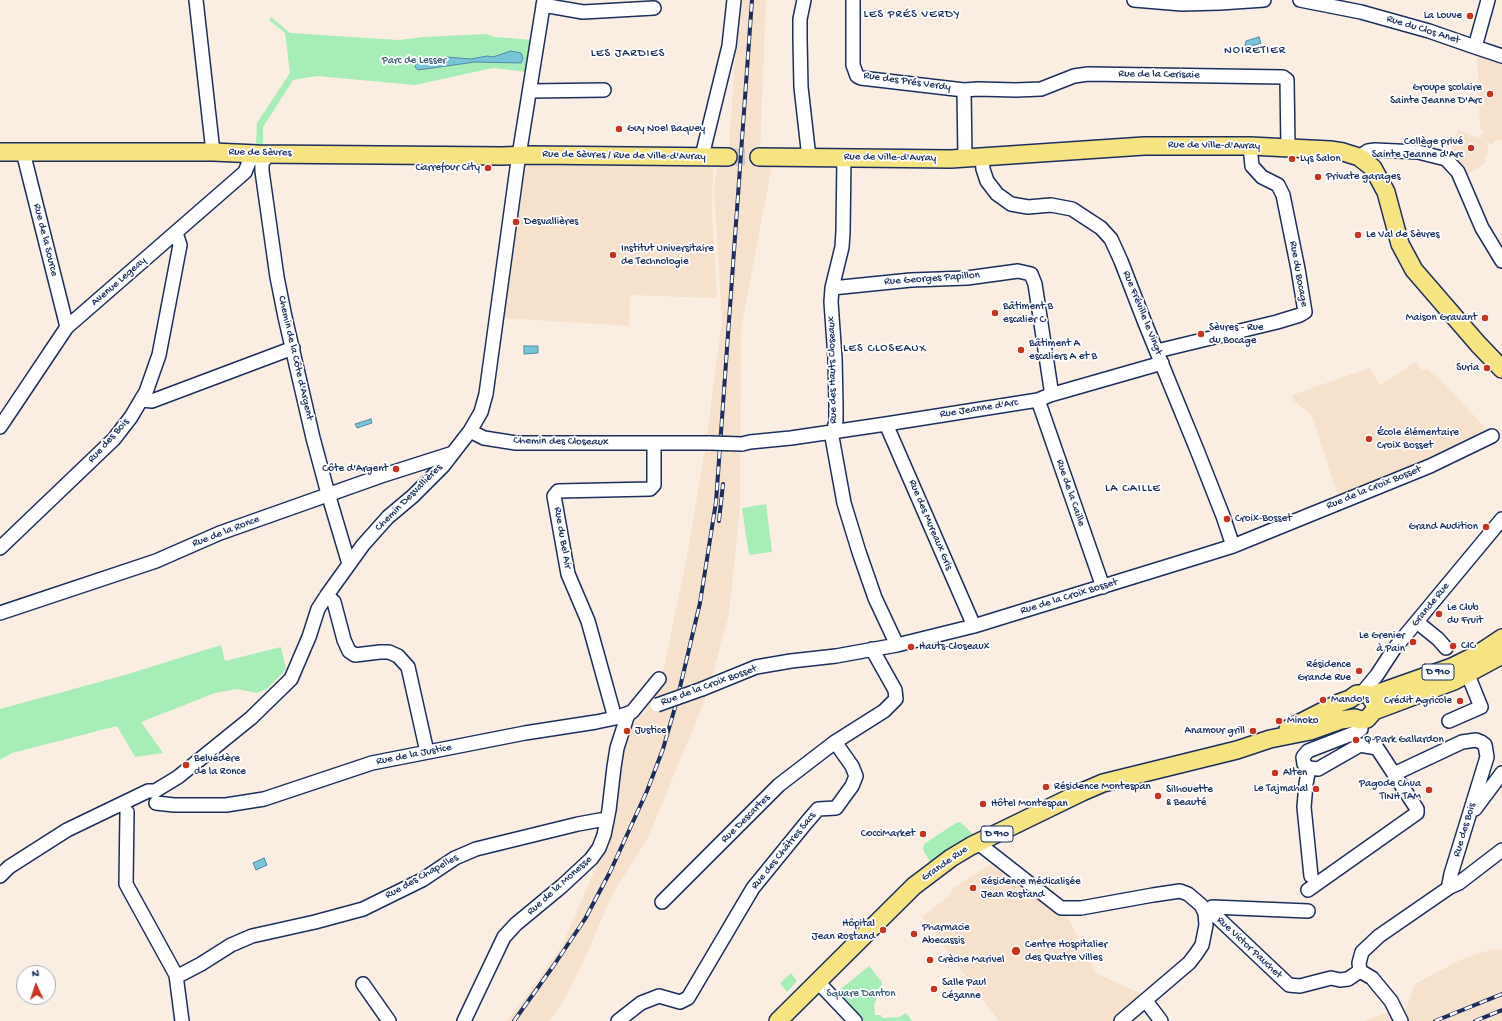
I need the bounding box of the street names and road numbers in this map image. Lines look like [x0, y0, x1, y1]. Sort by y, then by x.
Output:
street label: Rue du Clos Anet [1385, 13, 1461, 47]
street label: Rue de la Cerisaie [1118, 68, 1200, 82]
street label: Rue des Prés Verdy [863, 69, 951, 95]
street label: Rue de Ville-d'Avray [1168, 139, 1260, 153]
street label: Rue de Sèvres [228, 146, 292, 160]
street label: Rue de Sèvres / Rue de Ville-d'Avray [542, 148, 706, 164]
street label: Rue de Ville-d'Avray [844, 151, 936, 165]
street label: Rue de la Source [30, 202, 60, 278]
street label: Rue du Bocage [1286, 240, 1310, 308]
street label: Avenue Legeay [89, 254, 149, 310]
street label: Rue Georges Papillon [884, 269, 980, 289]
street label: Rue Fréville le Vingt [1119, 269, 1165, 357]
street label: Chemin de la Côte d'Argent [274, 295, 316, 421]
street label: Rue des Hauts Closeaux [825, 316, 841, 424]
street label: Rue Jeanne d'Arc [939, 396, 1019, 422]
street label: Rue des Bois [85, 416, 133, 466]
street label: Chemin des Closeaux [513, 435, 609, 449]
street label: Rue de la Caille [1052, 458, 1088, 528]
street label: Chemin Desvallières [373, 462, 445, 534]
street label: Rue de la Croix Bosset [1325, 463, 1423, 513]
street label: Rue des Mureaux Gris [905, 478, 955, 572]
street label: Rue du Bel Air [550, 506, 574, 570]
street label: Rue de la Ronce [190, 513, 262, 551]
street label: Rue de la Croix Bosset [1019, 576, 1119, 618]
street label: Grande Rue [1409, 580, 1453, 630]
street label: Rue de la Croix Bosset [659, 663, 759, 709]
road number: D 910 [1422, 664, 1454, 680]
street label: Rue de la Justice [375, 741, 453, 769]
street label: Rue Descartes [719, 792, 773, 846]
street label: Rue des Bois [1451, 801, 1479, 859]
street label: Rue des Châtres Sacs [749, 810, 819, 892]
road number: D 910 [981, 826, 1013, 842]
street label: Grande Rue [919, 843, 971, 885]
street label: Rue des Chapelles [383, 851, 461, 903]
street label: Rue de la Monesse [525, 853, 595, 919]
street label: Rue Victor Pauchet [1213, 914, 1285, 982]

